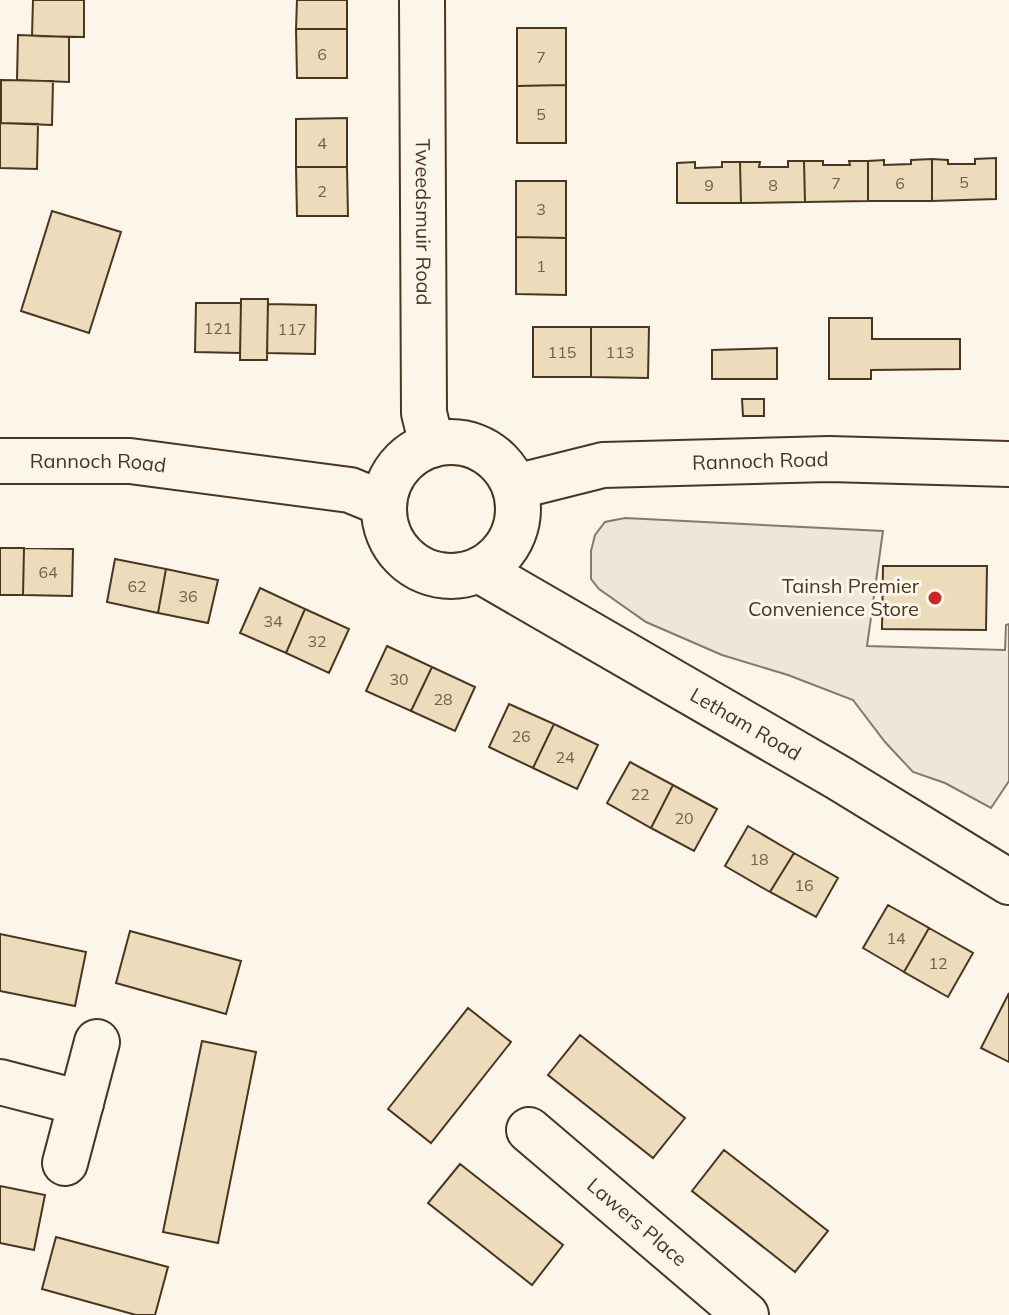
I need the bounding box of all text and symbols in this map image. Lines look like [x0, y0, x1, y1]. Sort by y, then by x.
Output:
house number: 6 [317, 44, 327, 64]
house number: 7 [536, 47, 546, 67]
house number: 5 [536, 104, 546, 124]
house number: 4 [317, 133, 327, 153]
street label: Tweedsmuir Road [411, 138, 436, 306]
house number: 5 [959, 172, 969, 192]
house number: 7 [831, 173, 841, 193]
house number: 6 [895, 173, 905, 193]
house number: 9 [704, 175, 714, 195]
house number: 8 [768, 175, 778, 195]
house number: 2 [317, 181, 327, 201]
house number: 3 [536, 199, 546, 219]
house number: 1 [536, 256, 546, 276]
house number: 121 [204, 318, 232, 338]
house number: 117 [278, 319, 306, 339]
house number: 115 [548, 342, 576, 362]
house number: 113 [606, 342, 634, 362]
street label: Rannoch Road [692, 446, 829, 475]
street label: Rannoch Road [30, 448, 168, 478]
house number: 64 [38, 562, 58, 582]
place label: Tainsh Premier Convenience Store [748, 573, 920, 621]
house number: 62 [127, 576, 147, 596]
house number: 36 [178, 586, 198, 606]
marker: Tainsh Premier Convenience Store [926, 589, 944, 607]
house number: 34 [263, 611, 283, 631]
house number: 32 [307, 631, 327, 651]
house number: 30 [389, 669, 409, 689]
street label: Letham Road [686, 682, 806, 766]
house number: 28 [433, 689, 453, 709]
house number: 26 [511, 726, 531, 746]
house number: 24 [555, 747, 575, 767]
house number: 22 [630, 784, 650, 804]
house number: 20 [674, 808, 694, 828]
house number: 18 [749, 849, 769, 869]
house number: 16 [794, 875, 814, 895]
house number: 14 [886, 928, 906, 948]
house number: 12 [928, 953, 948, 973]
street label: Lawers Place [582, 1172, 693, 1271]

